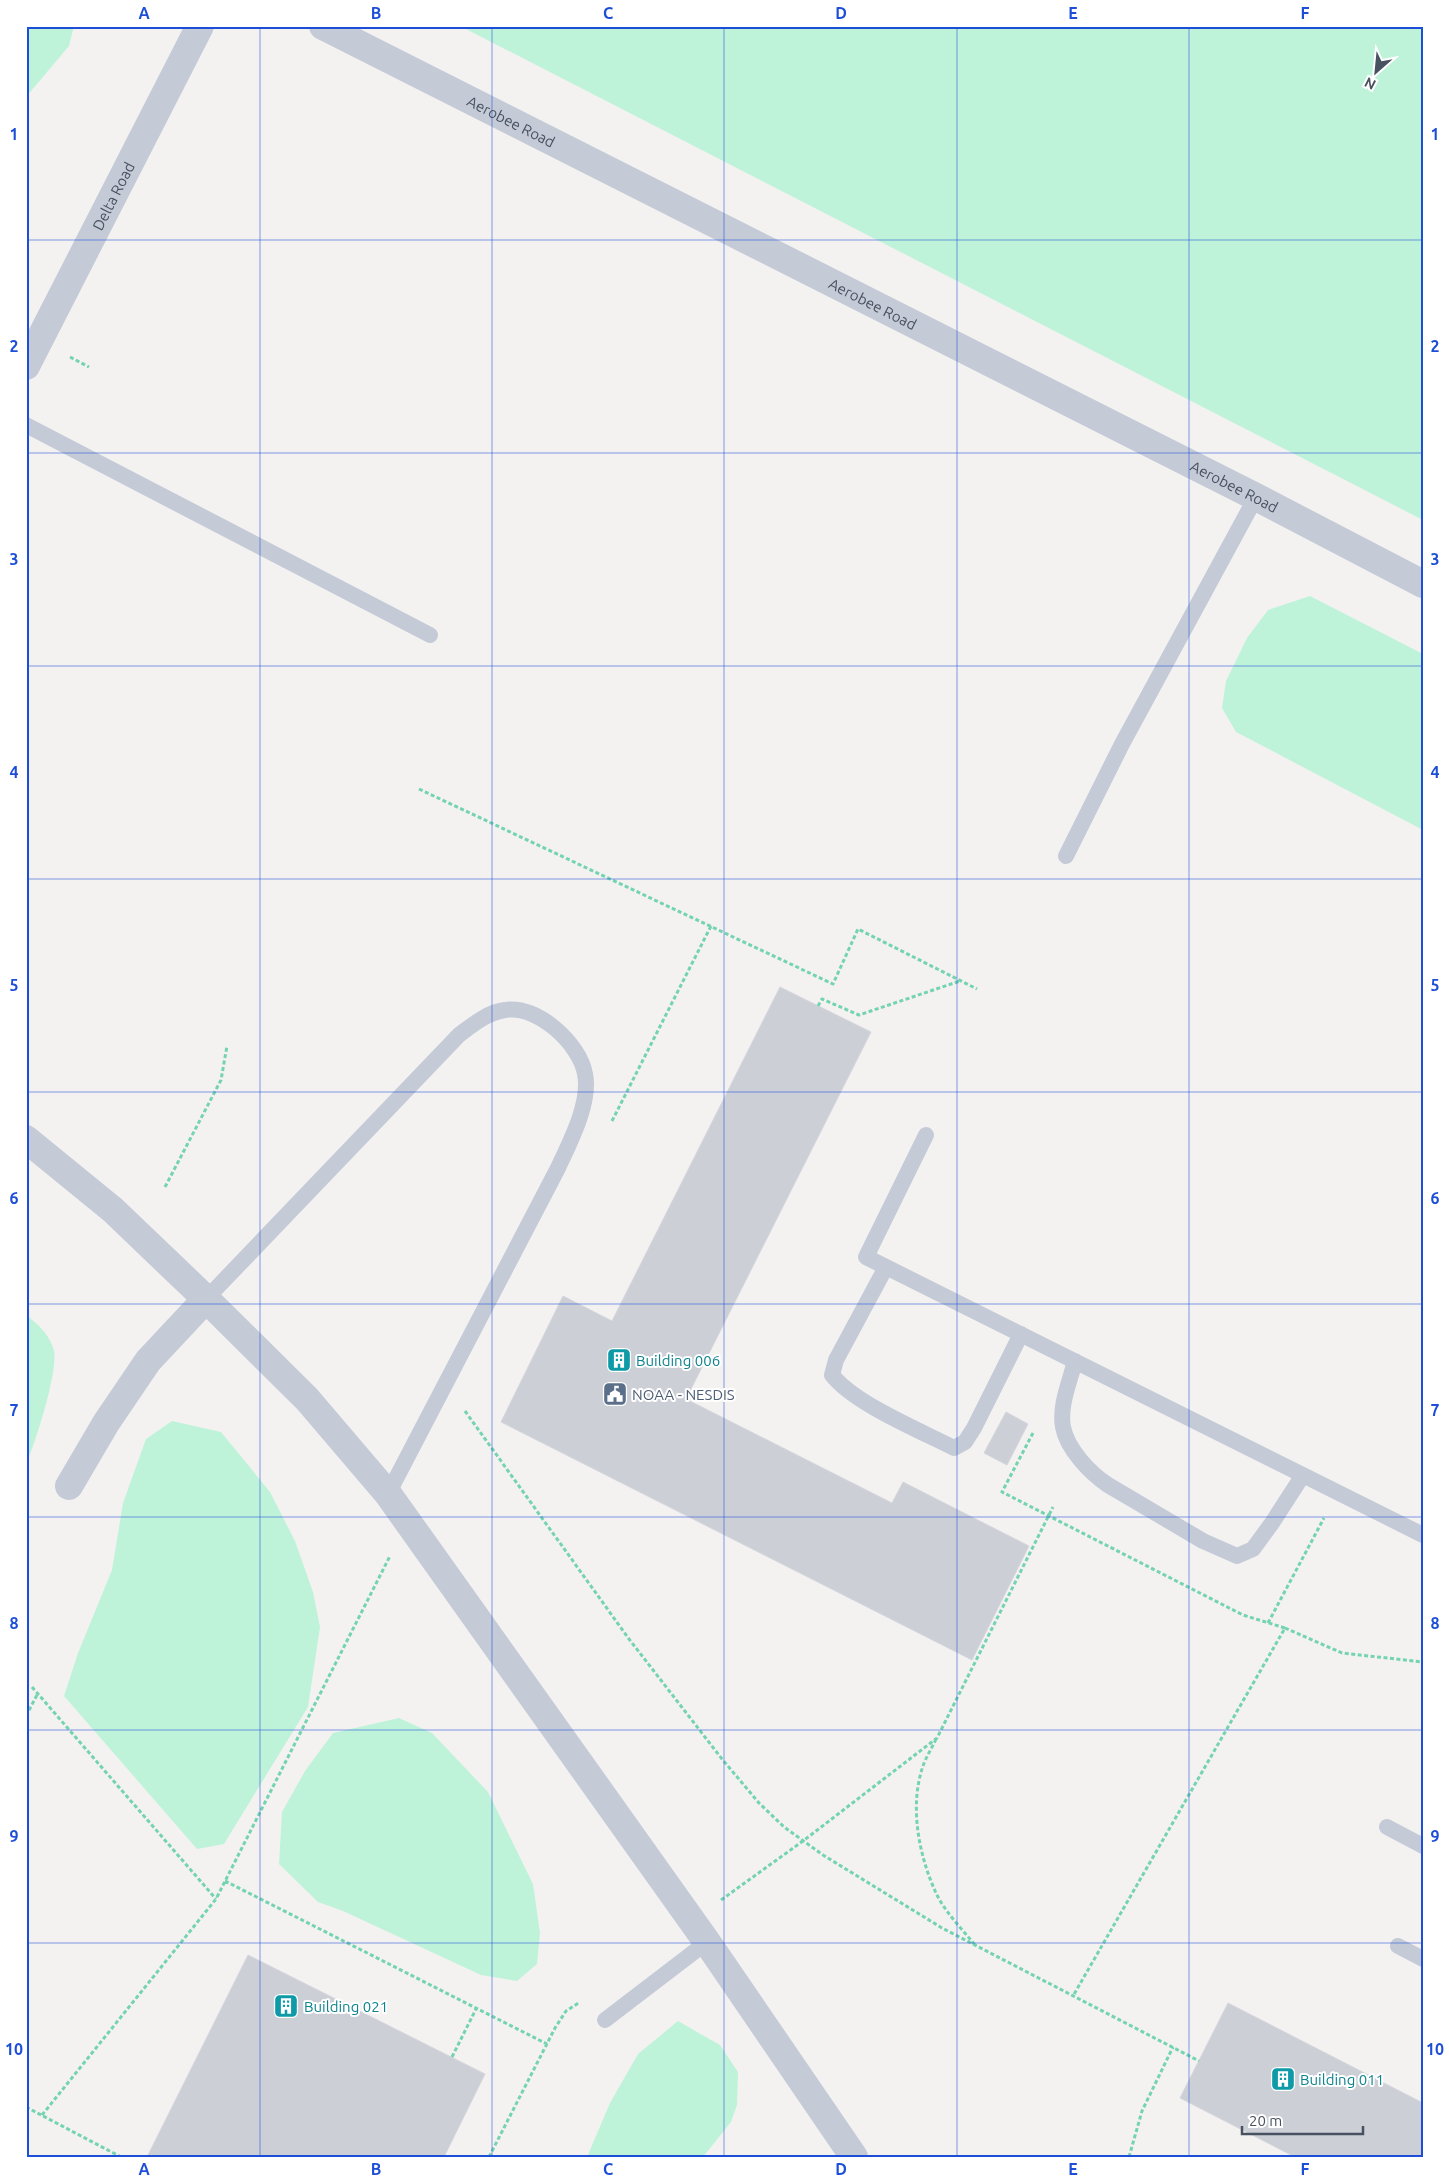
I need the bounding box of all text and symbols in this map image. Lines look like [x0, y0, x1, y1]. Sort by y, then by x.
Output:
text: A [138, 4, 150, 22]
text: B [371, 4, 381, 22]
text: C [603, 4, 613, 22]
text: D [835, 4, 847, 22]
text: E [1068, 4, 1078, 22]
text: F [1301, 4, 1310, 22]
north arrow [1352, 48, 1402, 98]
text: N [1362, 74, 1378, 93]
street label: Aerobee Road [465, 92, 558, 150]
text: 1 [9, 125, 19, 143]
text: 1 [1430, 125, 1440, 143]
street label: Delta Road [88, 159, 138, 233]
street label: Aerobee Road [826, 274, 920, 333]
text: 2 [9, 337, 19, 355]
text: 2 [1430, 337, 1440, 355]
street label: Aerobee Road [1188, 457, 1281, 516]
text: 3 [9, 550, 19, 568]
text: 3 [1430, 550, 1440, 568]
text: 4 [9, 763, 19, 781]
text: 4 [1430, 763, 1440, 781]
text: 5 [9, 976, 19, 994]
text: 5 [1430, 976, 1440, 994]
text: 6 [9, 1189, 19, 1207]
text: 6 [1430, 1189, 1440, 1207]
building icon: Building 006 [606, 1347, 632, 1373]
place label: Building 006 [636, 1352, 720, 1369]
public building icon: NOAA - NESDIS [602, 1381, 628, 1407]
place label: NOAA - NESDIS [632, 1386, 735, 1403]
text: 7 [9, 1401, 19, 1419]
text: 7 [1430, 1401, 1440, 1419]
text: 8 [9, 1614, 19, 1632]
text: 8 [1430, 1614, 1440, 1632]
text: 9 [9, 1827, 19, 1845]
text: 9 [1430, 1827, 1440, 1845]
building icon: Building 021 [273, 1993, 299, 2019]
place label: Building 021 [304, 1998, 388, 2015]
text: 10 [5, 2040, 23, 2058]
text: 10 [1426, 2040, 1444, 2058]
building icon: Building 011 [1270, 2066, 1296, 2092]
place label: Building 011 [1300, 2071, 1384, 2088]
scale bar [1242, 2103, 1363, 2135]
text: 20 m [1249, 2112, 1282, 2129]
text: A [138, 2160, 150, 2178]
text: B [371, 2160, 381, 2178]
text: C [603, 2160, 613, 2178]
text: D [835, 2160, 847, 2178]
text: E [1068, 2160, 1078, 2178]
text: F [1301, 2160, 1310, 2178]

